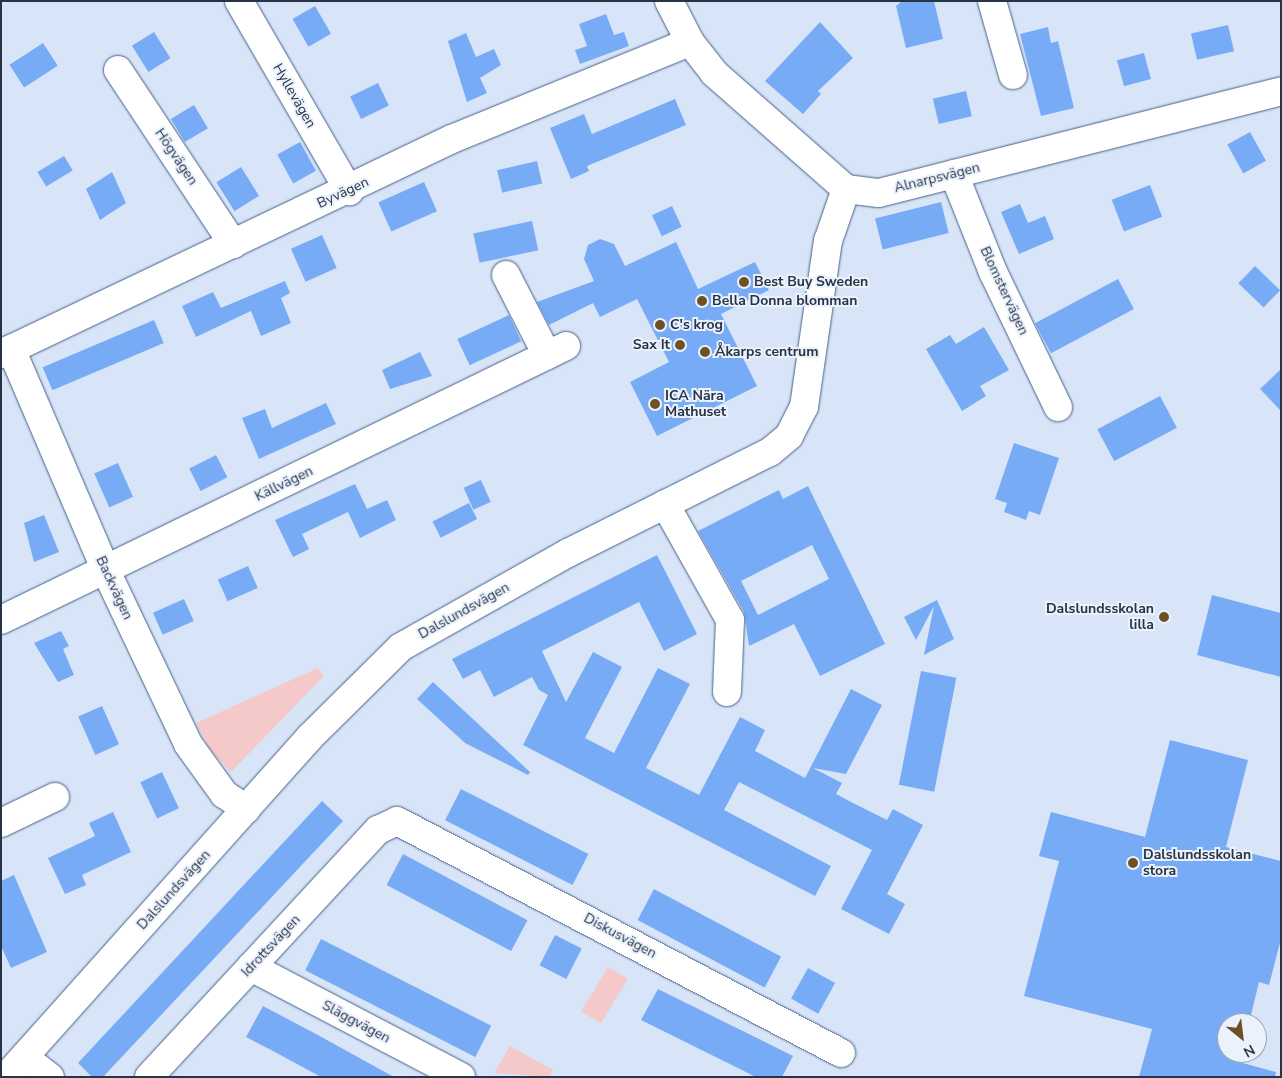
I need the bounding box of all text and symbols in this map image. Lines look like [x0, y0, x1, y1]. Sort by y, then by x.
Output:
street label: Hyllevägen [269, 61, 319, 131]
street label: Högvägen [151, 125, 201, 189]
street label: Alnarpsvägen [892, 159, 982, 197]
street label: Byvägen [315, 174, 371, 212]
street label: Blomstervägen [976, 244, 1032, 338]
place label: Best Buy Sweden [754, 274, 868, 290]
marker: Best Buy Sweden [738, 276, 750, 288]
place label: Bella Donna blomman [712, 293, 857, 309]
marker: Bella Donna blomman [696, 295, 708, 307]
place label: C's krog [670, 317, 723, 333]
marker: C's krog [654, 319, 666, 331]
place label: Sax It [633, 337, 670, 353]
marker: Sax It [674, 339, 686, 351]
place label: Åkarps centrum [715, 344, 819, 360]
marker: Åkarps centrum [699, 346, 711, 358]
place label: ICA Nära Mathuset [665, 388, 726, 421]
marker: ICA Nära Mathuset [649, 398, 661, 410]
street label: Källvägen [252, 463, 316, 505]
street label: Backvägen [92, 554, 136, 622]
street label: Dalslundsvägen [416, 579, 512, 643]
place label: Dalslundsskolan lilla [1046, 601, 1154, 634]
marker: Dalslundsskolan lilla [1158, 611, 1170, 623]
street label: Dalslundsvägen [134, 847, 214, 933]
place label: Dalslundsskolan stora [1143, 847, 1251, 880]
marker: Dalslundsskolan stora [1127, 857, 1139, 869]
street label: Diskusvägen [581, 910, 659, 962]
street label: Idrottsvägen [238, 911, 304, 981]
street label: Släggvägen [319, 997, 393, 1047]
north arrow [1217, 1013, 1267, 1063]
text: N [1240, 1040, 1258, 1062]

